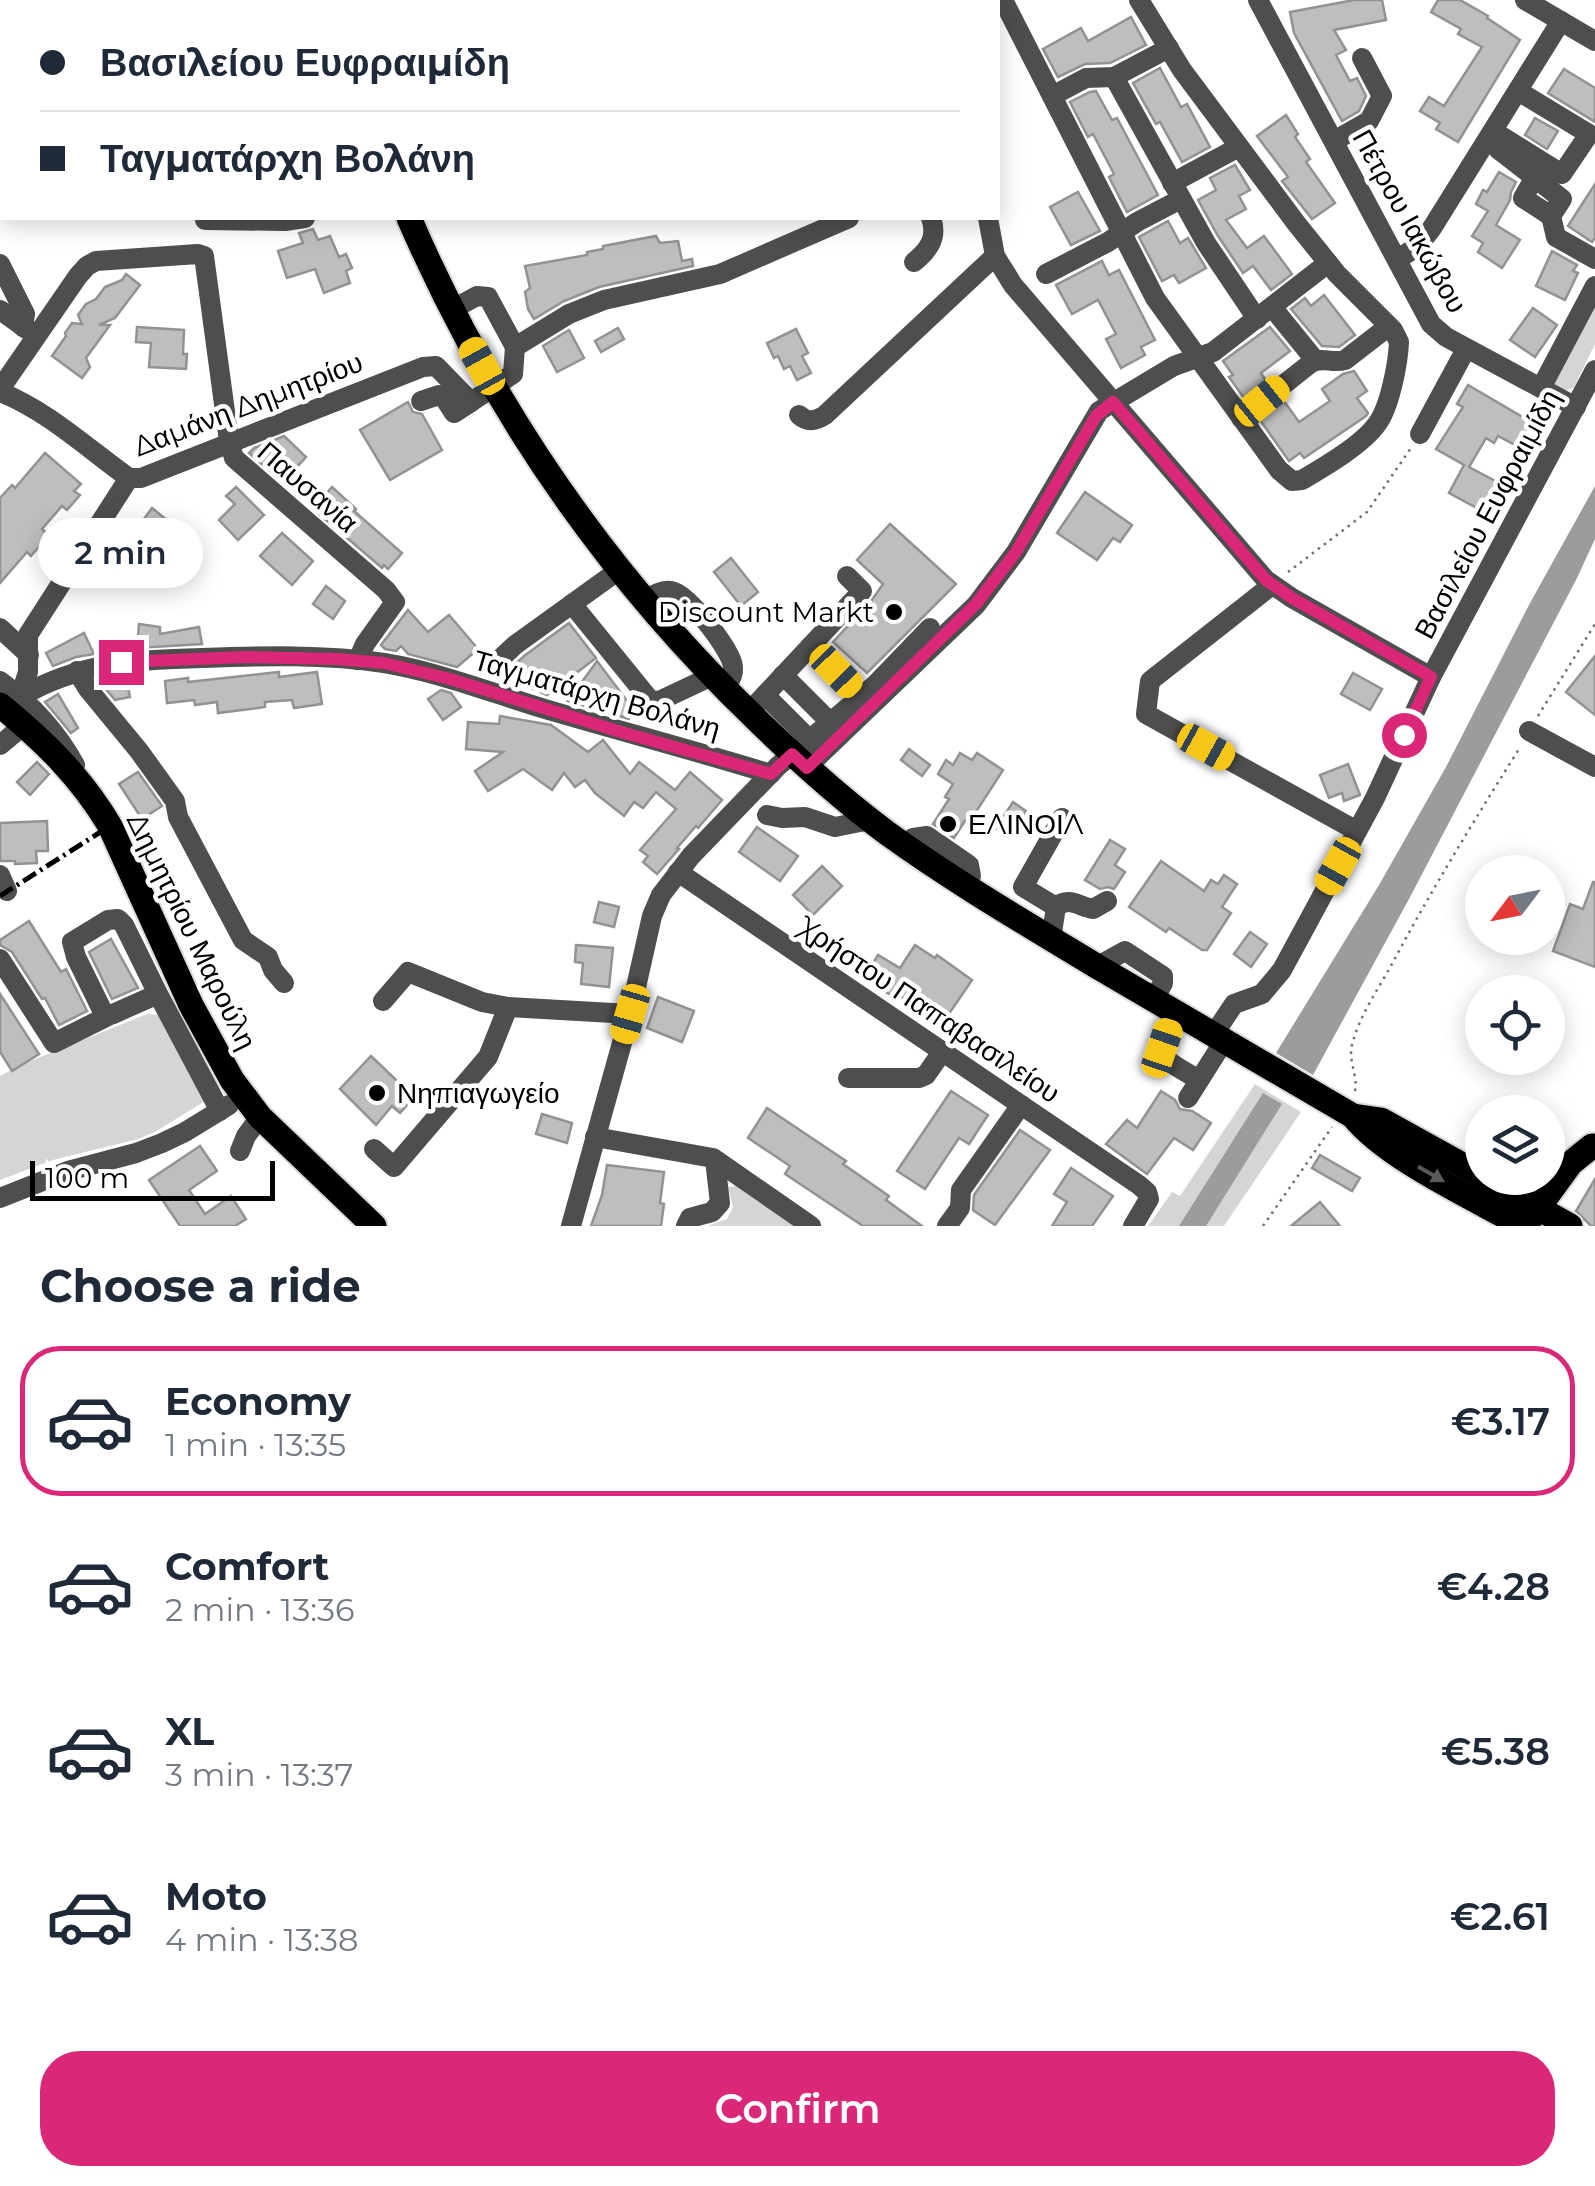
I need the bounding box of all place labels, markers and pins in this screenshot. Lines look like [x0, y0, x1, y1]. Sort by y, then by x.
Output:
place label: Discount Markt [658, 595, 874, 629]
marker: Discount Markt [883, 601, 905, 623]
place label: ΕΛΙΝΟΙΛ [968, 807, 1084, 841]
marker: ΕΛΙΝΟΙΛ [937, 813, 959, 835]
place label: Νηπιαγωγείο [397, 1076, 560, 1110]
marker: Νηπιαγωγείο [366, 1082, 388, 1104]

